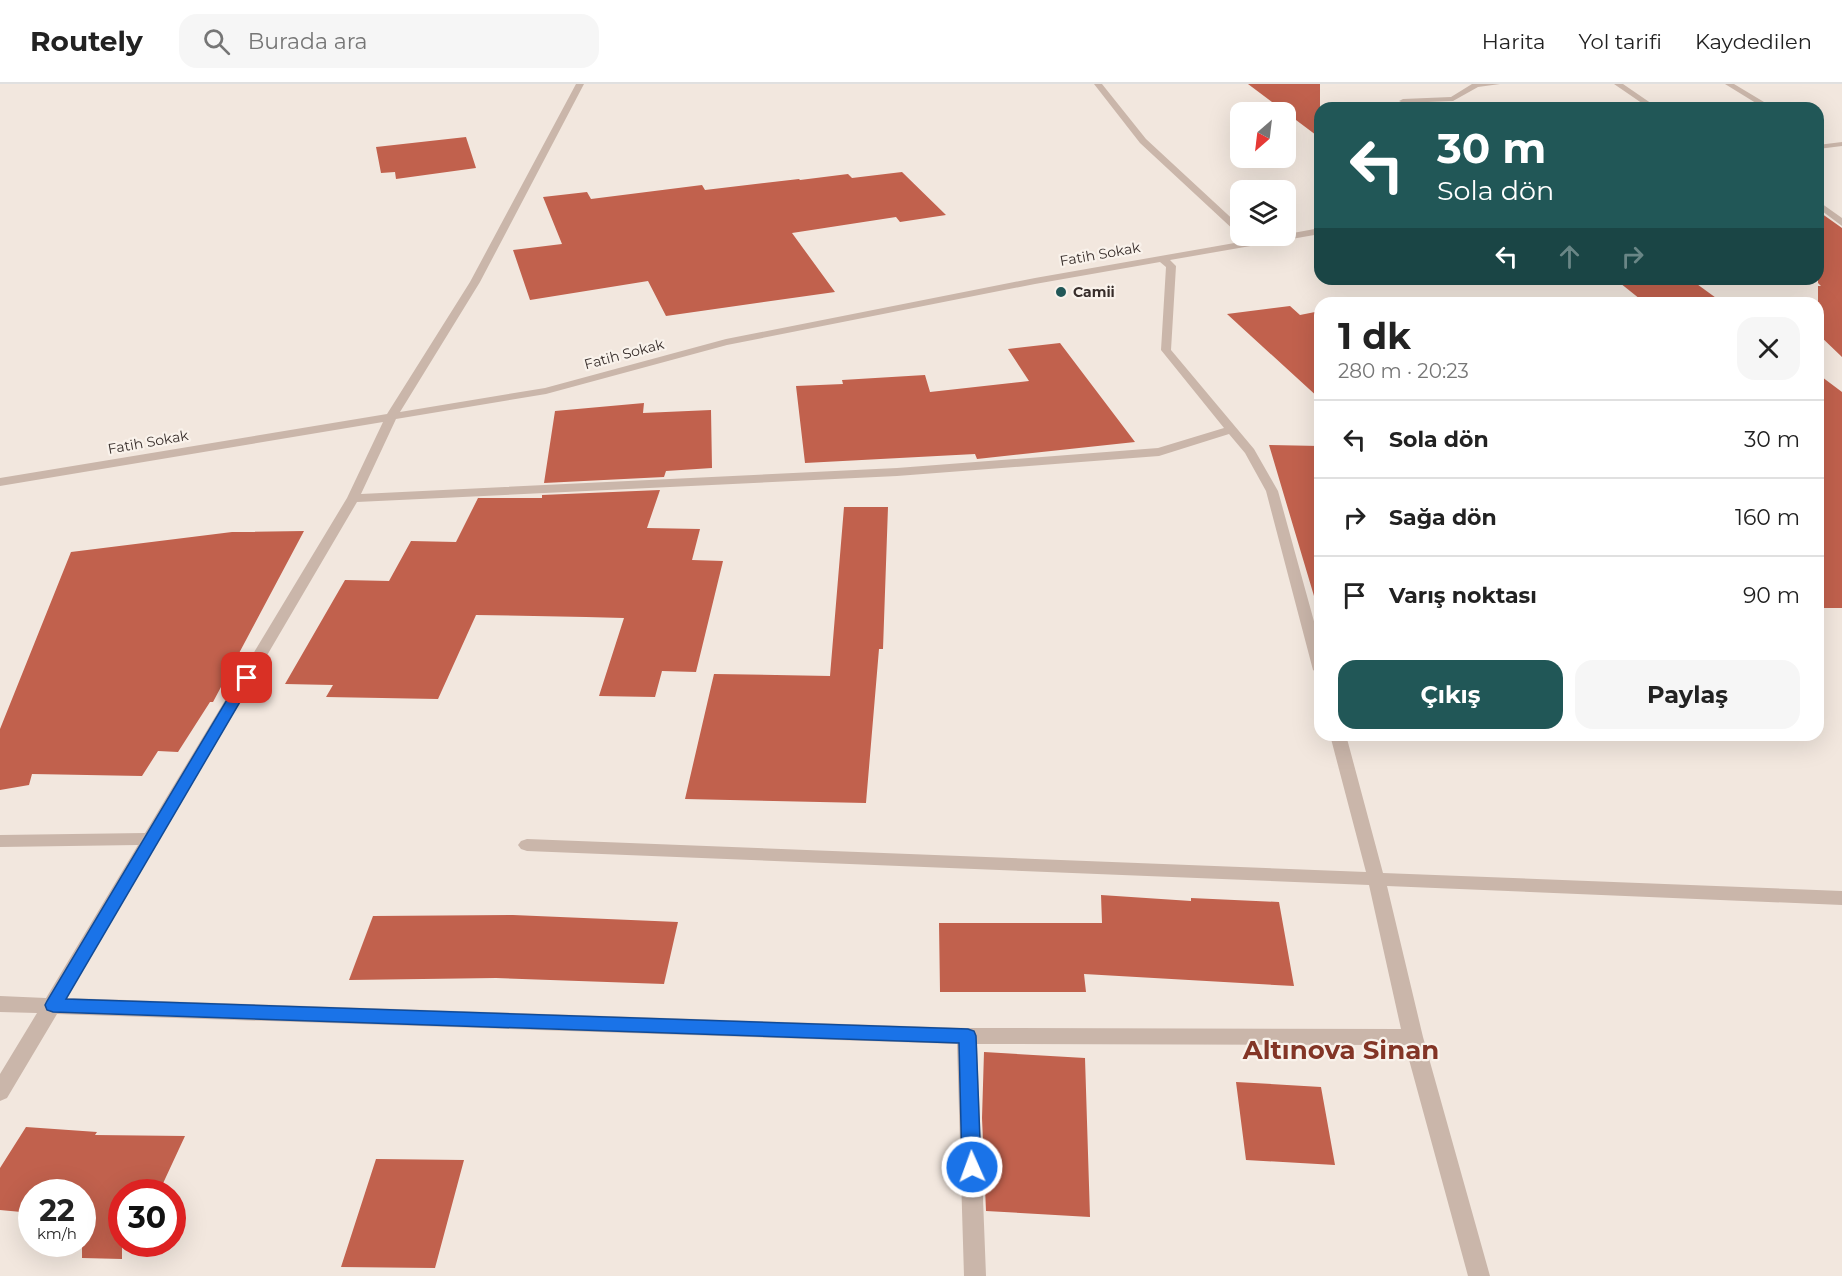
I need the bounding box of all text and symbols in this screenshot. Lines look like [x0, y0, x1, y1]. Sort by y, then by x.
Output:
search box [179, 14, 599, 68]
text: Routely [30, 24, 143, 58]
icon: search [200, 25, 233, 58]
text: Burada ara [248, 28, 368, 55]
text: Harita [1482, 29, 1545, 54]
text: Yol tarifi [1578, 29, 1662, 54]
text: Kaydedilen [1695, 29, 1812, 54]
north arrow [1230, 102, 1296, 168]
map controls [1230, 102, 1296, 246]
text: 30 m [1437, 122, 1546, 174]
icon: left [1338, 126, 1416, 204]
text: Sola dön [1437, 174, 1554, 207]
button: layers [1230, 180, 1296, 246]
street label: Fatih Sokak [1058, 238, 1142, 270]
icon: left [1490, 240, 1523, 273]
icon: ahead [1553, 240, 1586, 273]
icon: right [1616, 240, 1649, 273]
place label: Camii [1073, 283, 1115, 301]
marker: Camii [1054, 285, 1068, 299]
text: 1 dk [1338, 314, 1411, 358]
button: close [1737, 317, 1800, 380]
street label: Fatih Sokak [582, 335, 666, 373]
text: 280 m · 20:23 [1338, 359, 1469, 383]
icon: left [1338, 423, 1371, 456]
street label: Fatih Sokak [106, 426, 190, 458]
text: Sola dön [1389, 426, 1489, 453]
text: 30 m [1744, 426, 1800, 453]
icon: right [1338, 501, 1371, 534]
text: Sağa dön [1389, 504, 1497, 531]
text: 160 m [1735, 504, 1800, 531]
icon: arrive [1338, 579, 1371, 612]
text: Varış noktası [1389, 582, 1537, 609]
text: 90 m [1743, 582, 1800, 609]
pin [221, 652, 272, 703]
button: Çıkış [1338, 660, 1563, 729]
button: Paylaş [1575, 660, 1800, 729]
icon: arrive [230, 661, 263, 694]
district label: Altınova Sinan [1242, 1034, 1439, 1066]
position arrow [940, 1135, 1004, 1199]
speed limit sign: 30 [108, 1179, 186, 1257]
text: 22 [39, 1192, 75, 1229]
text: km/h [37, 1224, 77, 1243]

